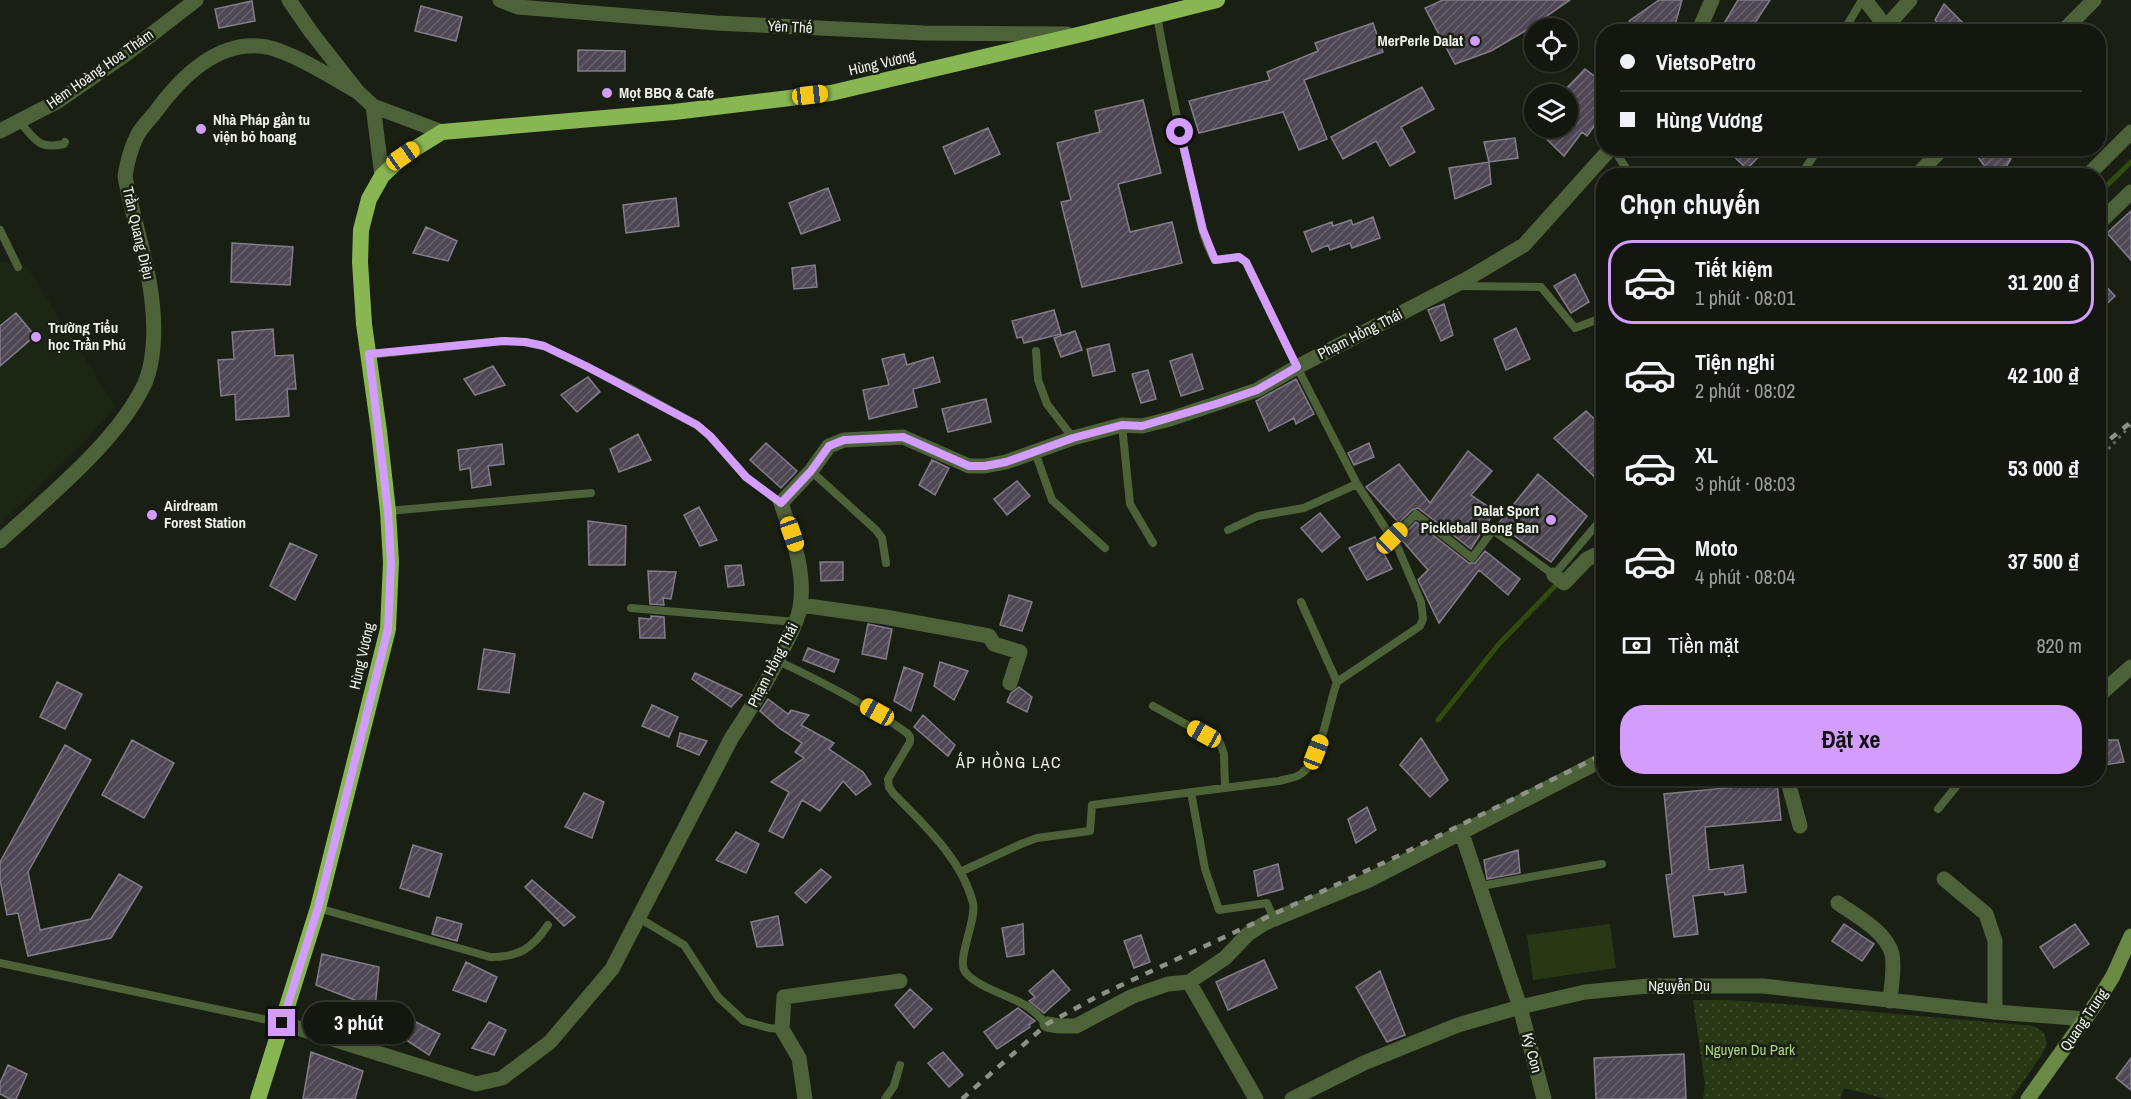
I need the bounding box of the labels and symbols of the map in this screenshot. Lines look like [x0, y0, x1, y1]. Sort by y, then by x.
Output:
street label: Yên Thế [767, 15, 813, 38]
street label: Hẻm Hoàng Hoa Thám [42, 24, 157, 113]
place label: MerPerle Dalat [1378, 30, 1463, 51]
marker: MerPerle Dalat [1468, 34, 1482, 48]
street label: Hùng Vương [846, 45, 918, 80]
place label: Mọt BBQ & Cafe [619, 82, 714, 103]
car [791, 84, 829, 106]
marker: Mọt BBQ & Cafe [600, 86, 614, 100]
place label: Nhà Pháp gần tu viện bỏ hoang [213, 109, 310, 147]
route start [1166, 118, 1193, 145]
marker: Nhà Pháp gần tu viện bỏ hoang [194, 122, 208, 136]
car [383, 138, 423, 174]
street label: Trần Quang Diệu [118, 184, 159, 281]
street label: Phạm Hồng Thái [1314, 303, 1406, 364]
place label: Trường Tiểu học Trần Phú [48, 317, 126, 355]
marker: Trường Tiểu học Trần Phú [29, 330, 43, 344]
place label: Airdream Forest Station [164, 495, 246, 533]
place label: Dalat Sport Pickleball Bong Ban [1421, 500, 1539, 538]
marker: Airdream Forest Station [145, 508, 159, 522]
marker: Dalat Sport Pickleball Bong Ban [1544, 513, 1558, 527]
car [778, 514, 806, 554]
car [1373, 519, 1411, 557]
street label: Phạm Hồng Thái [742, 619, 803, 711]
street label: Hùng Vương [344, 620, 379, 691]
car [857, 695, 897, 729]
car [1184, 717, 1224, 751]
car [1301, 732, 1331, 772]
district label: ẤP HỒNG LẠC [955, 751, 1062, 773]
street label: Nguyễn Du [1648, 975, 1710, 996]
street label: Quang Trung [2055, 984, 2112, 1055]
callout: 3 phút [303, 1002, 414, 1044]
route end [268, 1009, 295, 1036]
street label: Ký Con [1517, 1031, 1548, 1075]
park label: Nguyen Du Park [1705, 1039, 1796, 1060]

